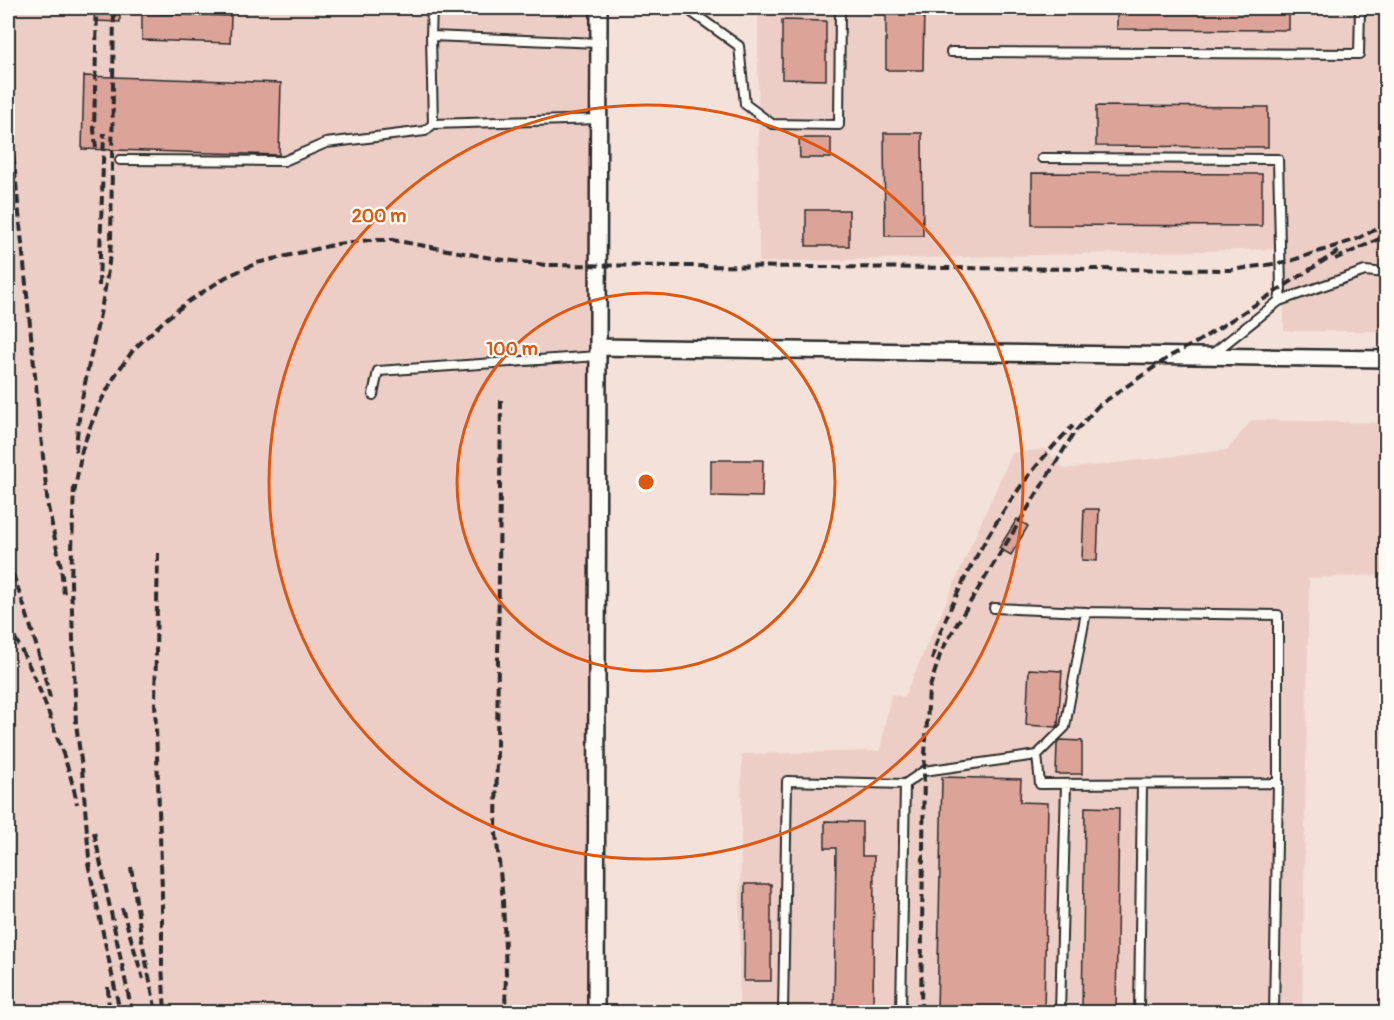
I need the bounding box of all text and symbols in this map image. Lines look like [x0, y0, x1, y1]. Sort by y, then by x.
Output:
text: 200 m [352, 205, 406, 228]
text: 100 m [486, 338, 538, 361]
centre of rings [636, 472, 656, 492]

